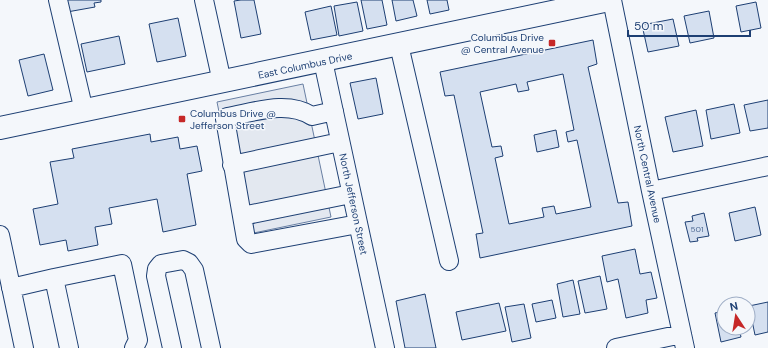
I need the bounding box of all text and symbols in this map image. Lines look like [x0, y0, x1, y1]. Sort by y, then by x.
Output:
scale bar [628, 12, 750, 38]
text: 50 m [634, 18, 663, 34]
place label: Columbus Drive @ Central Avenue [461, 31, 544, 56]
marker: Columbus Drive @ Central Avenue [547, 38, 557, 48]
street label: East Columbus Drive [257, 49, 354, 82]
place label: Columbus Drive @ Jefferson Street [190, 107, 276, 132]
marker: Columbus Drive @ Jefferson Street [177, 114, 187, 124]
street label: North Central Avenue [631, 124, 664, 224]
street label: North Jefferson Street [336, 152, 371, 256]
house number: 501 [691, 224, 703, 234]
north arrow [716, 296, 756, 336]
text: N [729, 299, 739, 314]

